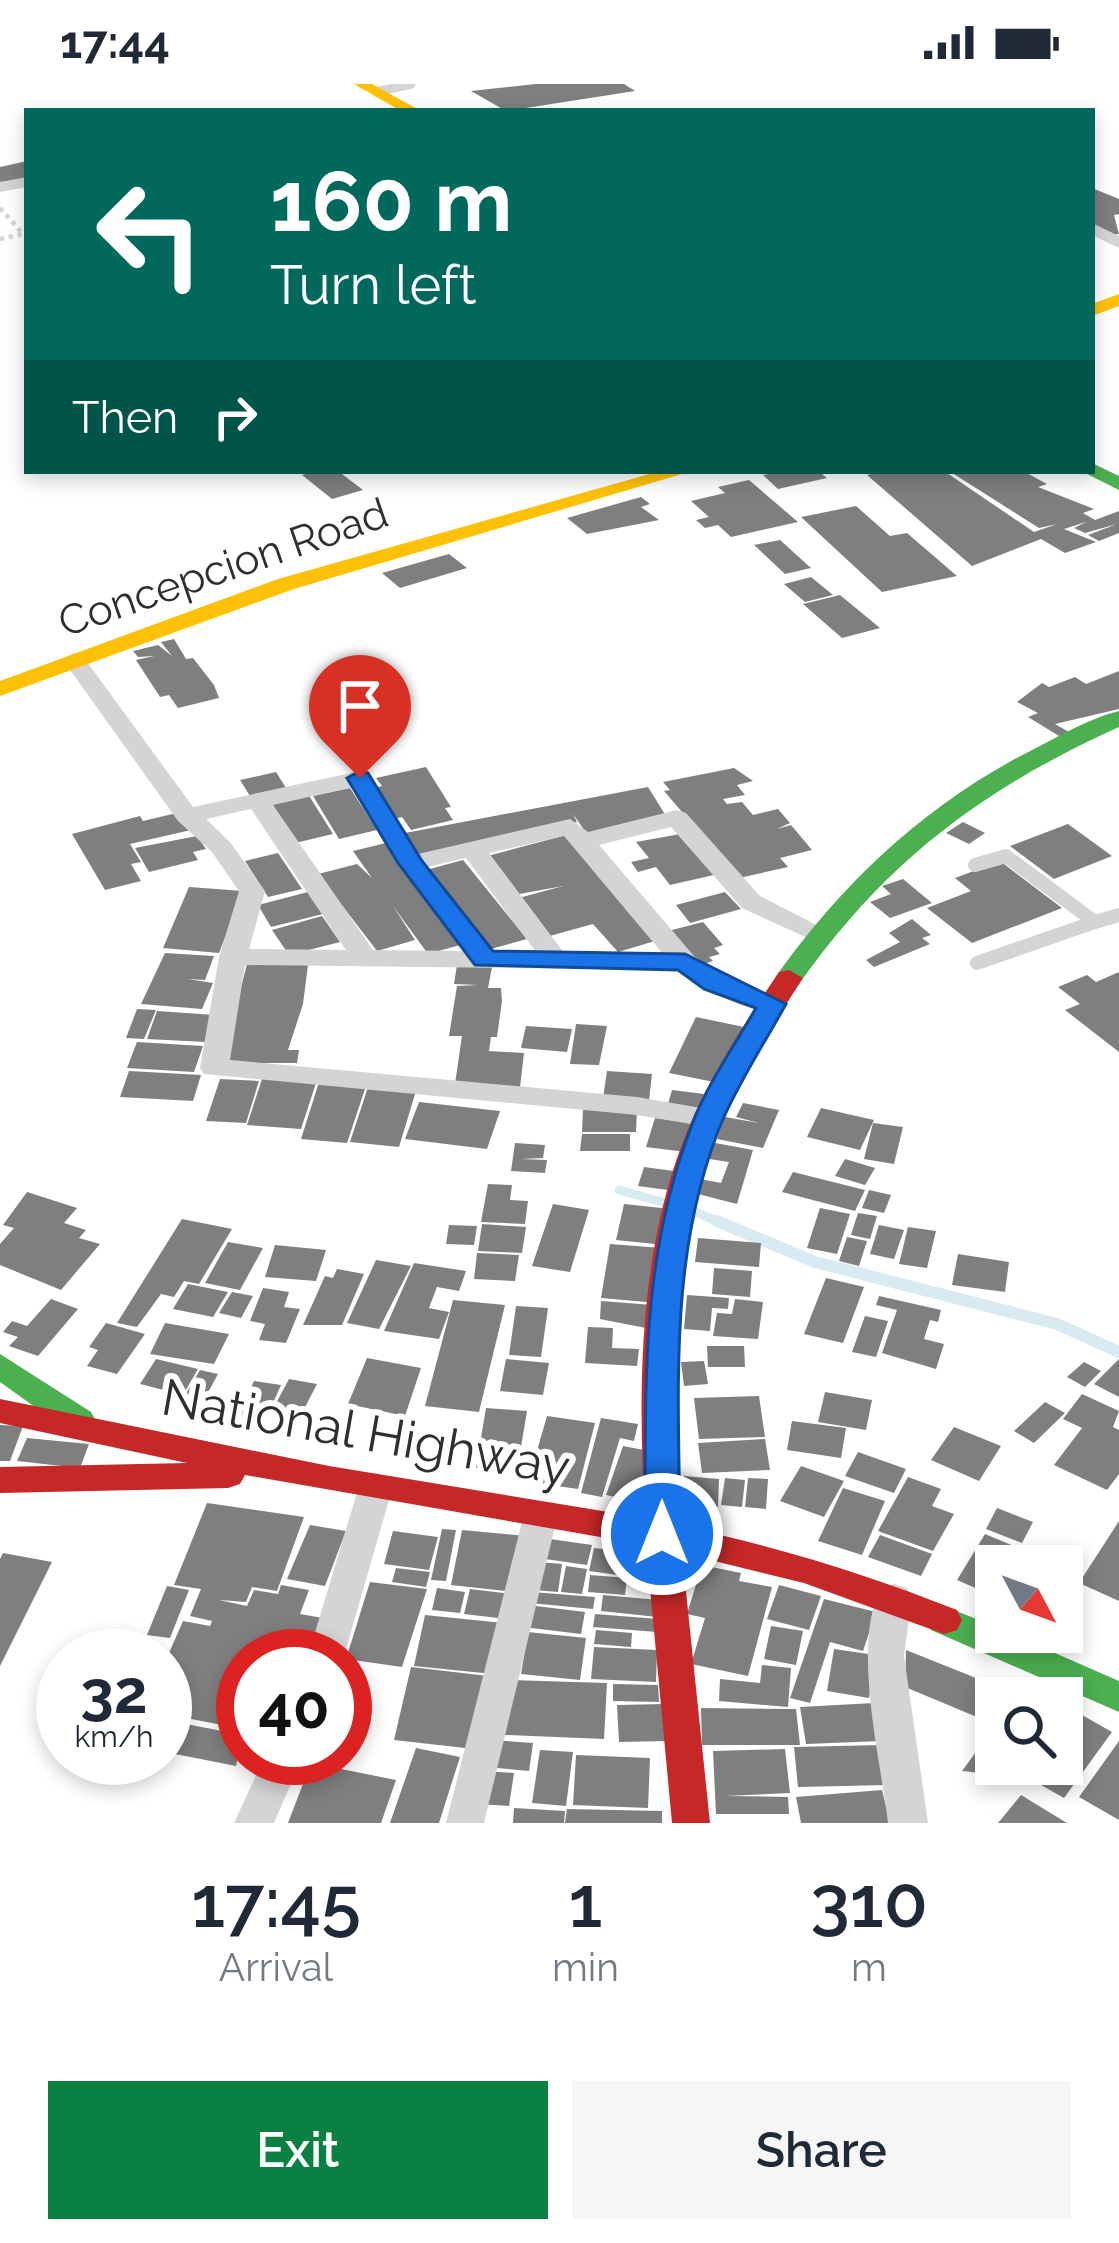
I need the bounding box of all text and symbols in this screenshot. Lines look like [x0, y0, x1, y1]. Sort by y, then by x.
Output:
text: 17:44 [60, 16, 170, 69]
text: 160 m [270, 152, 512, 251]
icon: left [72, 156, 228, 312]
text: Turn left [270, 253, 477, 317]
icon: right [202, 384, 268, 450]
text: Then [72, 391, 178, 444]
street label: Concepcion Road [52, 488, 394, 647]
pin [309, 655, 411, 778]
icon: arrive [327, 673, 393, 739]
street label: National Highway [157, 1367, 575, 1497]
position arrow [599, 1471, 725, 1597]
north arrow [975, 1545, 1083, 1653]
map controls [975, 1545, 1083, 1785]
speed limit sign: 40 [216, 1629, 372, 1785]
text: 32 [80, 1657, 148, 1727]
button: search [975, 1677, 1083, 1785]
text: km/h [74, 1719, 154, 1754]
text: 17:45 [191, 1859, 361, 1944]
text: 1 [569, 1859, 602, 1944]
text: 310 [810, 1859, 928, 1944]
text: Arrival [219, 1944, 333, 1990]
text: min [552, 1944, 619, 1990]
text: m [851, 1944, 887, 1990]
button: Exit [48, 2081, 548, 2219]
button: Share [572, 2081, 1071, 2219]

